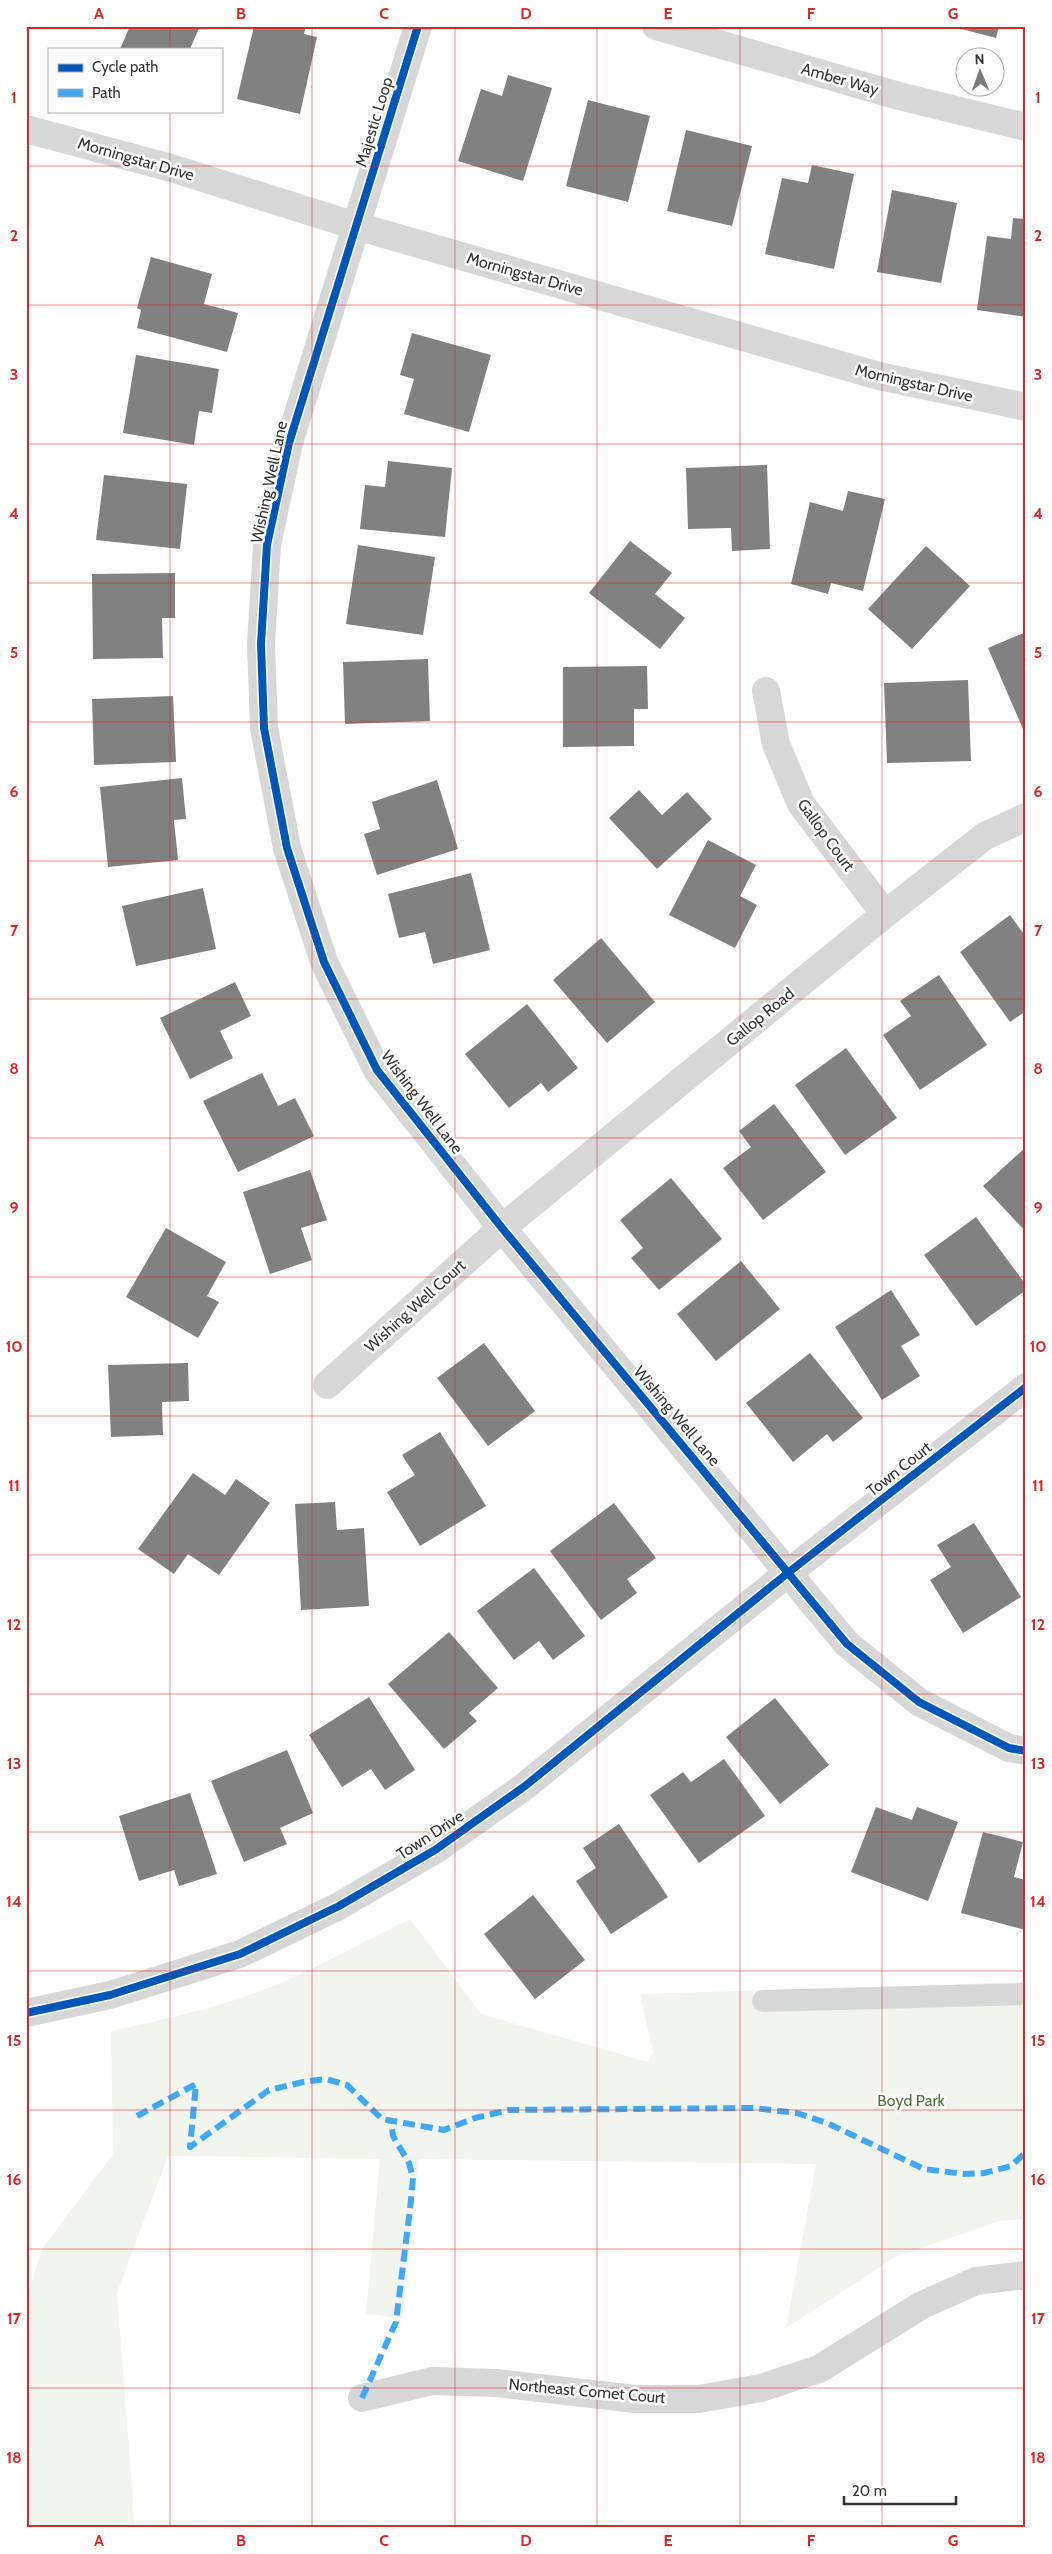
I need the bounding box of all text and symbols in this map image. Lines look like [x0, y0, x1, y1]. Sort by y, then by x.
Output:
text: A [94, 4, 104, 23]
text: B [236, 4, 246, 23]
text: C [379, 4, 389, 23]
text: D [520, 4, 532, 23]
text: E [663, 4, 673, 23]
text: F [807, 4, 816, 23]
text: G [948, 4, 958, 23]
legend [48, 48, 222, 112]
north arrow [954, 48, 1004, 98]
text: N [974, 50, 985, 68]
text: Cycle path [92, 58, 158, 76]
street label: Amber Way [799, 59, 881, 99]
street label: Majestic Loop [351, 75, 397, 169]
text: Path [92, 84, 121, 102]
text: 1 [11, 88, 17, 107]
text: 1 [1035, 88, 1041, 107]
street label: Morningstar Drive [76, 133, 196, 185]
text: 2 [10, 226, 18, 245]
text: 2 [1034, 226, 1042, 245]
street label: Morningstar Drive [465, 248, 585, 300]
street label: Morningstar Drive [853, 360, 975, 406]
text: 3 [10, 365, 18, 384]
text: 3 [1034, 365, 1042, 384]
street label: Wishing Well Lane [247, 419, 291, 545]
text: 4 [9, 504, 19, 523]
text: 4 [1033, 504, 1043, 523]
text: 5 [10, 643, 18, 662]
text: 5 [1034, 643, 1042, 662]
text: 6 [10, 782, 19, 801]
text: 6 [1034, 782, 1043, 801]
street label: Gallop Court [793, 795, 859, 875]
text: 7 [10, 921, 19, 940]
text: 7 [1034, 921, 1043, 940]
street label: Gallop Road [722, 984, 798, 1050]
street label: Wishing Well Lane [377, 1047, 467, 1157]
text: 8 [9, 1059, 19, 1078]
text: 8 [1033, 1059, 1043, 1078]
text: 9 [10, 1198, 19, 1217]
text: 9 [1034, 1198, 1043, 1217]
street label: Wishing Well Court [361, 1255, 470, 1356]
text: 10 [5, 1337, 23, 1356]
text: 10 [1029, 1337, 1047, 1356]
street label: Wishing Well Lane [630, 1362, 724, 1470]
street label: Town Court [863, 1437, 936, 1500]
text: 11 [8, 1476, 20, 1495]
text: 11 [1032, 1476, 1044, 1495]
text: 12 [7, 1615, 21, 1634]
text: 12 [1031, 1615, 1045, 1634]
text: 13 [7, 1754, 21, 1773]
text: 13 [1031, 1754, 1045, 1773]
street label: Town Drive [393, 1806, 467, 1864]
text: 14 [6, 1892, 22, 1911]
text: 14 [1030, 1892, 1046, 1911]
text: 15 [7, 2031, 21, 2050]
text: 15 [1031, 2031, 1045, 2050]
park label: Boyd Park [877, 2091, 946, 2110]
text: 16 [7, 2170, 21, 2189]
text: 16 [1031, 2170, 1045, 2189]
text: 17 [7, 2309, 22, 2328]
text: 17 [1031, 2309, 1046, 2328]
street label: Northeast Comet Court [508, 2375, 667, 2407]
text: 18 [6, 2448, 22, 2467]
text: 18 [1030, 2448, 1046, 2467]
scale bar [844, 2474, 957, 2506]
text: 20 m [852, 2482, 887, 2500]
text: A [94, 2531, 104, 2550]
text: B [236, 2531, 246, 2550]
text: C [379, 2531, 389, 2550]
text: D [520, 2531, 532, 2550]
text: E [663, 2531, 673, 2550]
text: F [807, 2531, 816, 2550]
text: G [948, 2531, 958, 2550]

